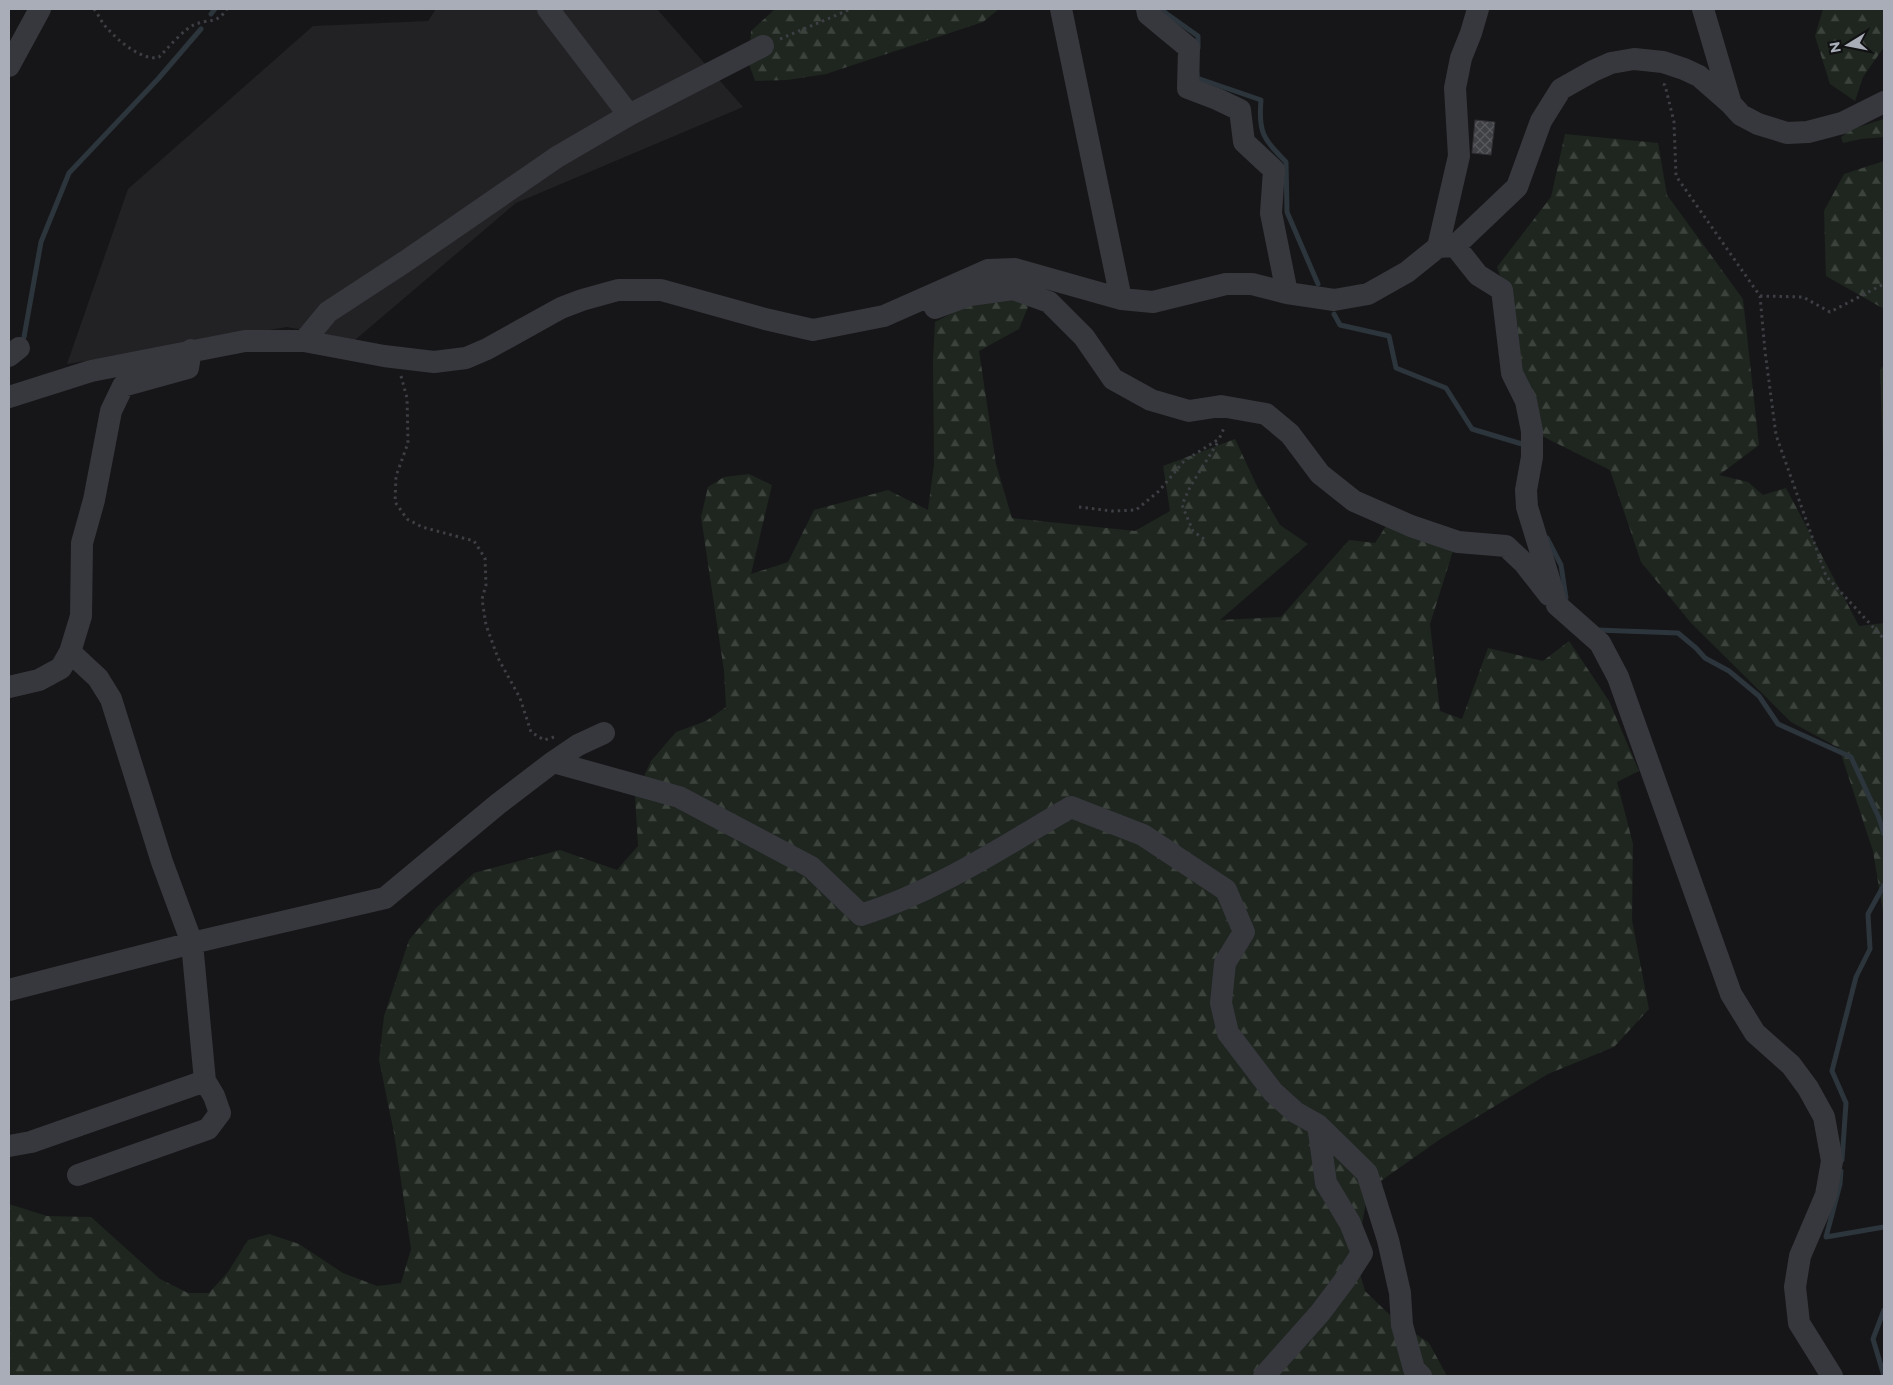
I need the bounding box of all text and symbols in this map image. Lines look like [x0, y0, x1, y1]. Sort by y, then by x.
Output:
north arrow [1823, 20, 1873, 70]
text: N [1825, 40, 1845, 54]

